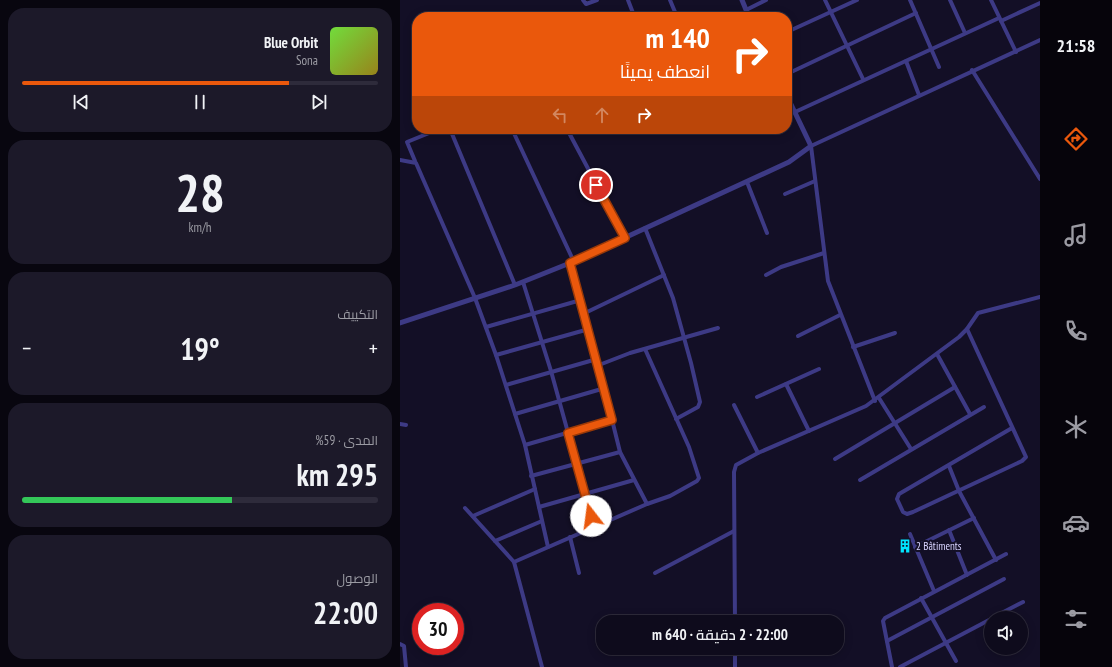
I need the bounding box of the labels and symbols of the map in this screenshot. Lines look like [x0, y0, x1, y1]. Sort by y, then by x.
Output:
pin [579, 168, 613, 202]
position arrow [570, 495, 612, 537]
building icon: 2 Bâtiments [897, 538, 913, 554]
place label: 2 Bâtiments [916, 539, 962, 553]
speed limit sign: 30 [412, 603, 464, 655]

